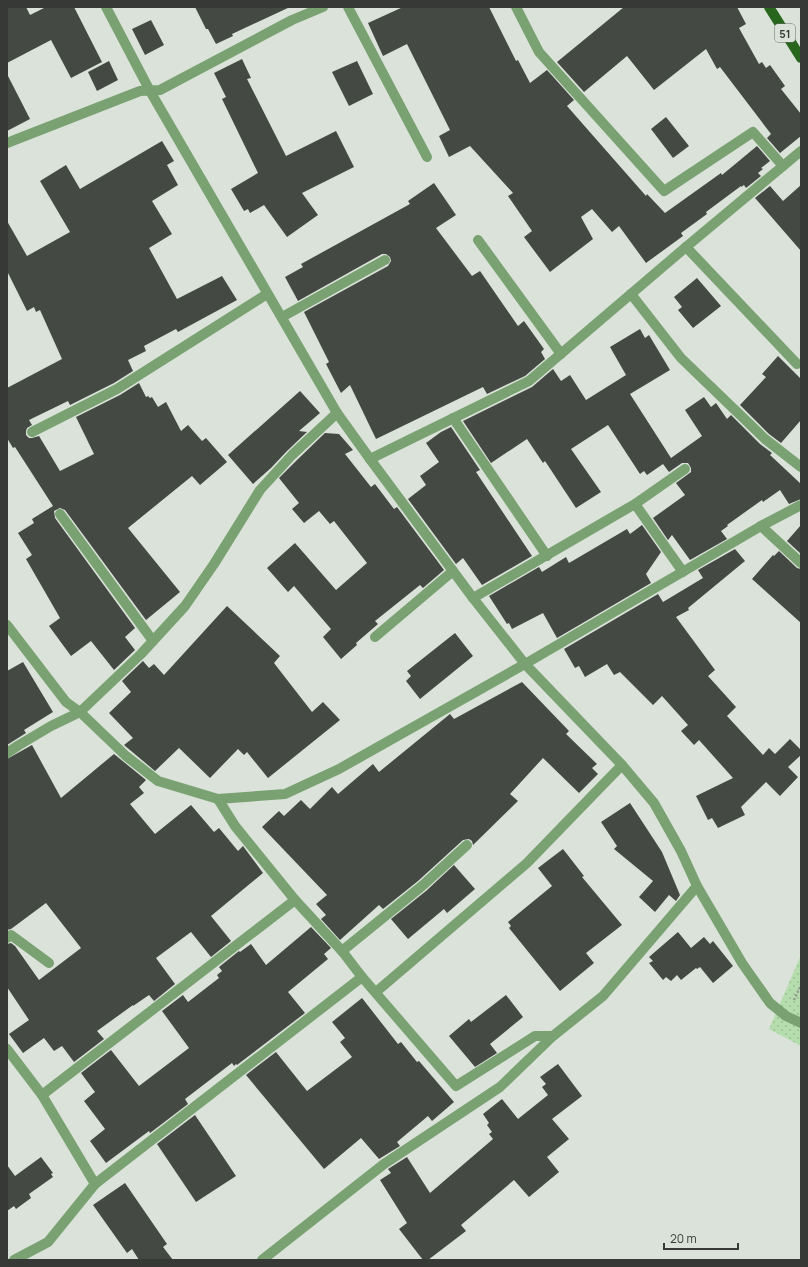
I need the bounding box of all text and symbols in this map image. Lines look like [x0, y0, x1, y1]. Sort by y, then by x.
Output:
road number: 51 [775, 24, 795, 42]
scale bar [664, 1225, 738, 1251]
text: 20 m [670, 1230, 697, 1247]

